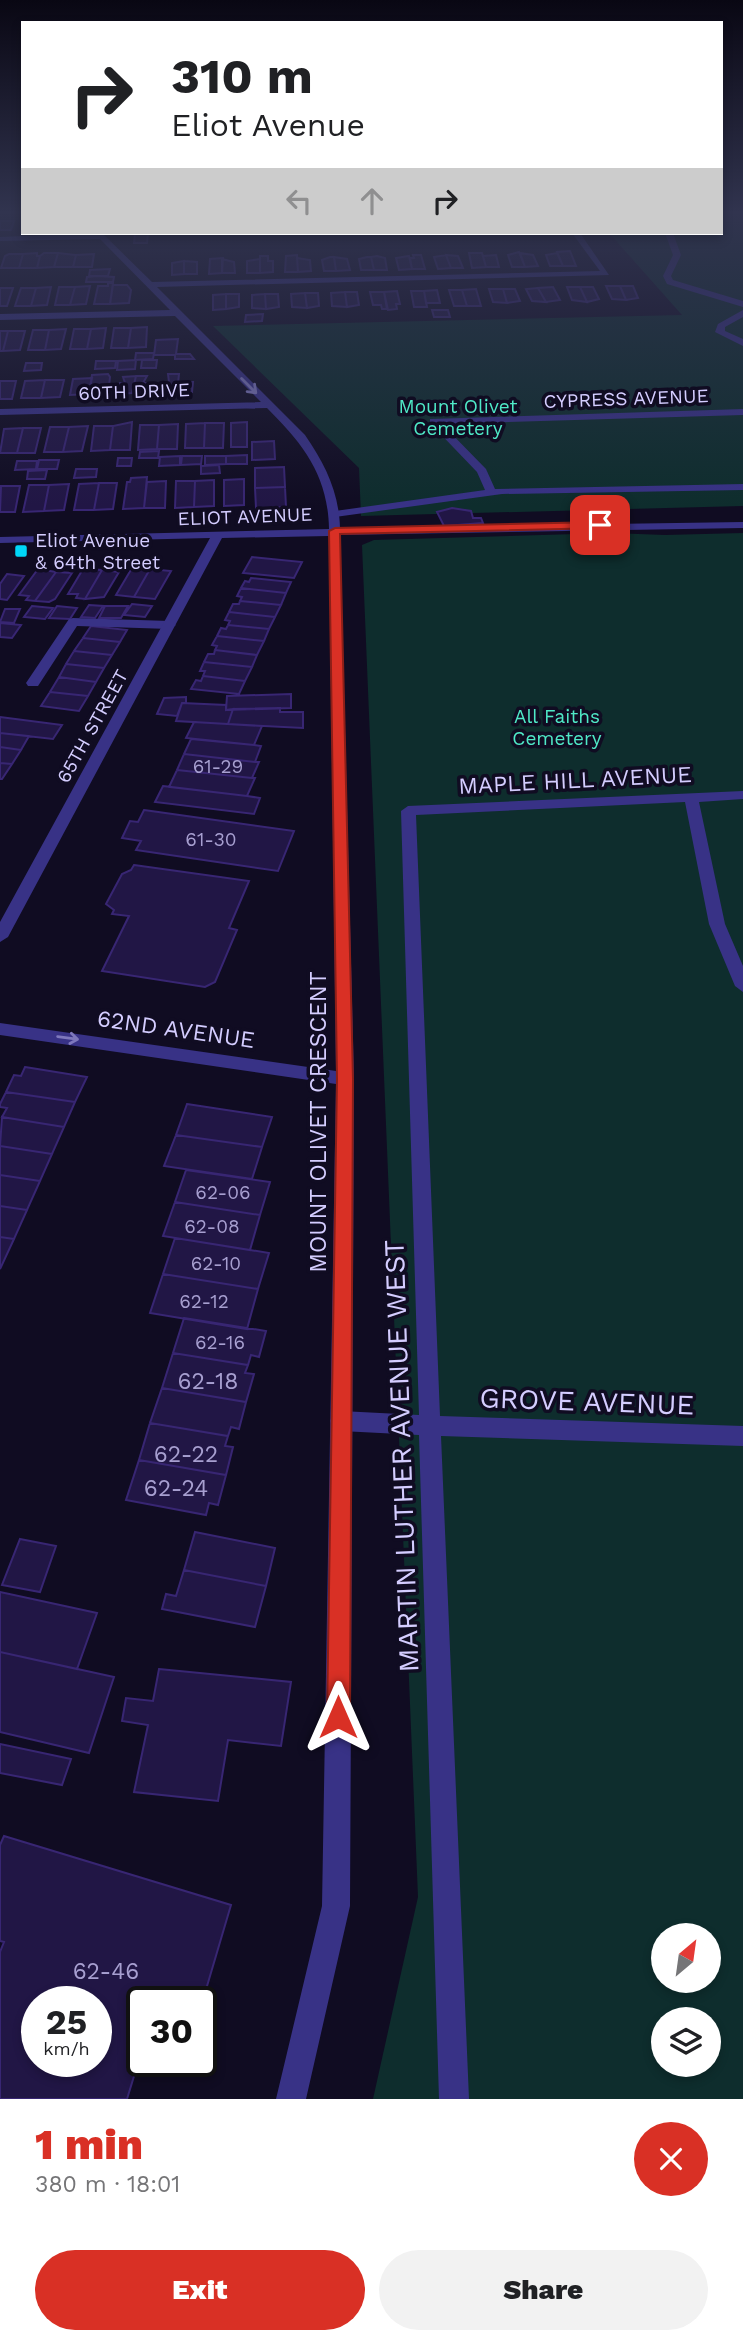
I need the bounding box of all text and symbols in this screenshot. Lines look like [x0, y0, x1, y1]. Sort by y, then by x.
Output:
text: 310 m [171, 47, 313, 105]
icon: right [56, 49, 147, 140]
text: Eliot Avenue [171, 106, 365, 144]
icon: left [280, 182, 318, 220]
icon: ahead [353, 182, 391, 220]
icon: right [426, 182, 464, 220]
one-way arrow [240, 377, 257, 394]
street label: 60TH DRIVE [78, 378, 190, 405]
street label: CYPRESS AVENUE [543, 384, 709, 413]
park label: Mount Olivet Cemetery [399, 395, 517, 440]
pin [570, 495, 630, 555]
street label: ELIOT AVENUE [177, 503, 313, 530]
icon: arrive [581, 506, 619, 544]
place label: Eliot Avenue & 64th Street [35, 529, 160, 574]
marker: Eliot Avenue & 64th Street [13, 543, 29, 559]
street label: 65TH STREET [52, 666, 133, 787]
park label: All Faiths Cemetery [512, 705, 602, 750]
house number: 61-29 [193, 755, 243, 778]
street label: MAPLE HILL AVENUE [458, 761, 692, 800]
house number: 61-30 [185, 828, 237, 851]
street label: MOUNT OLIVET CRESCENT [305, 971, 332, 1273]
street label: 62ND AVENUE [95, 1005, 257, 1054]
one-way arrow [56, 1032, 78, 1045]
house number: 62-06 [195, 1181, 251, 1204]
house number: 62-08 [184, 1215, 240, 1238]
street label: MARTIN LUTHER AVENUE WEST [377, 1239, 426, 1673]
house number: 62-10 [191, 1252, 241, 1275]
house number: 62-12 [179, 1290, 229, 1313]
house number: 62-16 [195, 1331, 245, 1354]
house number: 62-18 [178, 1368, 238, 1395]
street label: GROVE AVENUE [479, 1381, 695, 1422]
house number: 62-22 [154, 1441, 218, 1468]
house number: 62-24 [144, 1475, 208, 1502]
position arrow [301, 1680, 375, 1754]
north arrow [651, 1923, 721, 1993]
map controls [651, 1923, 721, 2077]
house number: 62-46 [73, 1958, 139, 1985]
speed limit sign: 30 [126, 1986, 217, 2077]
text: 25 [46, 2001, 87, 2043]
button: layers [651, 2007, 721, 2077]
text: km/h [43, 2038, 90, 2059]
text: 1 min [35, 2120, 143, 2169]
button: close [634, 2122, 708, 2196]
text: 380 m · 18:01 [35, 2171, 180, 2198]
button: Exit [35, 2250, 365, 2330]
button: Share [379, 2250, 708, 2330]

